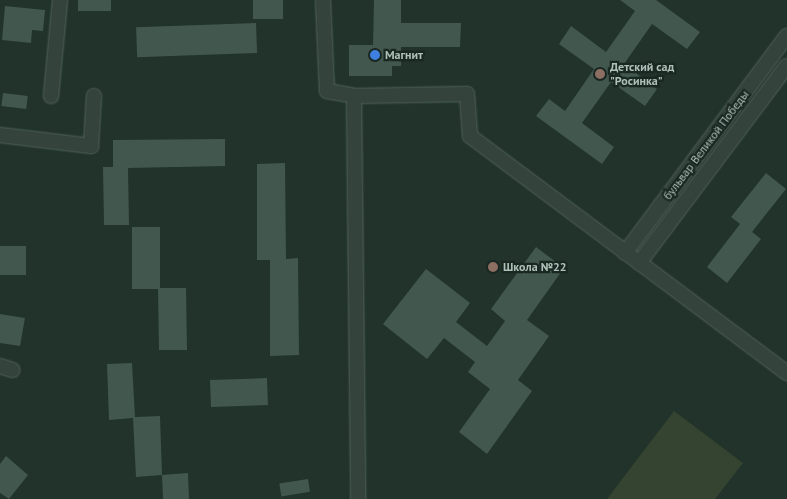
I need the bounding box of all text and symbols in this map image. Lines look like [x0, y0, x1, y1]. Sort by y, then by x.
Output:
place label: Магнит [385, 48, 423, 62]
marker: Магнит [369, 49, 381, 61]
place label: Детский сад "Росинка" [610, 60, 674, 88]
marker: Детский сад "Росинка" [594, 68, 606, 80]
street label: бульвар Великой Победы [660, 87, 752, 203]
place label: Школа №22 [503, 260, 567, 274]
marker: Школа №22 [487, 261, 499, 273]

